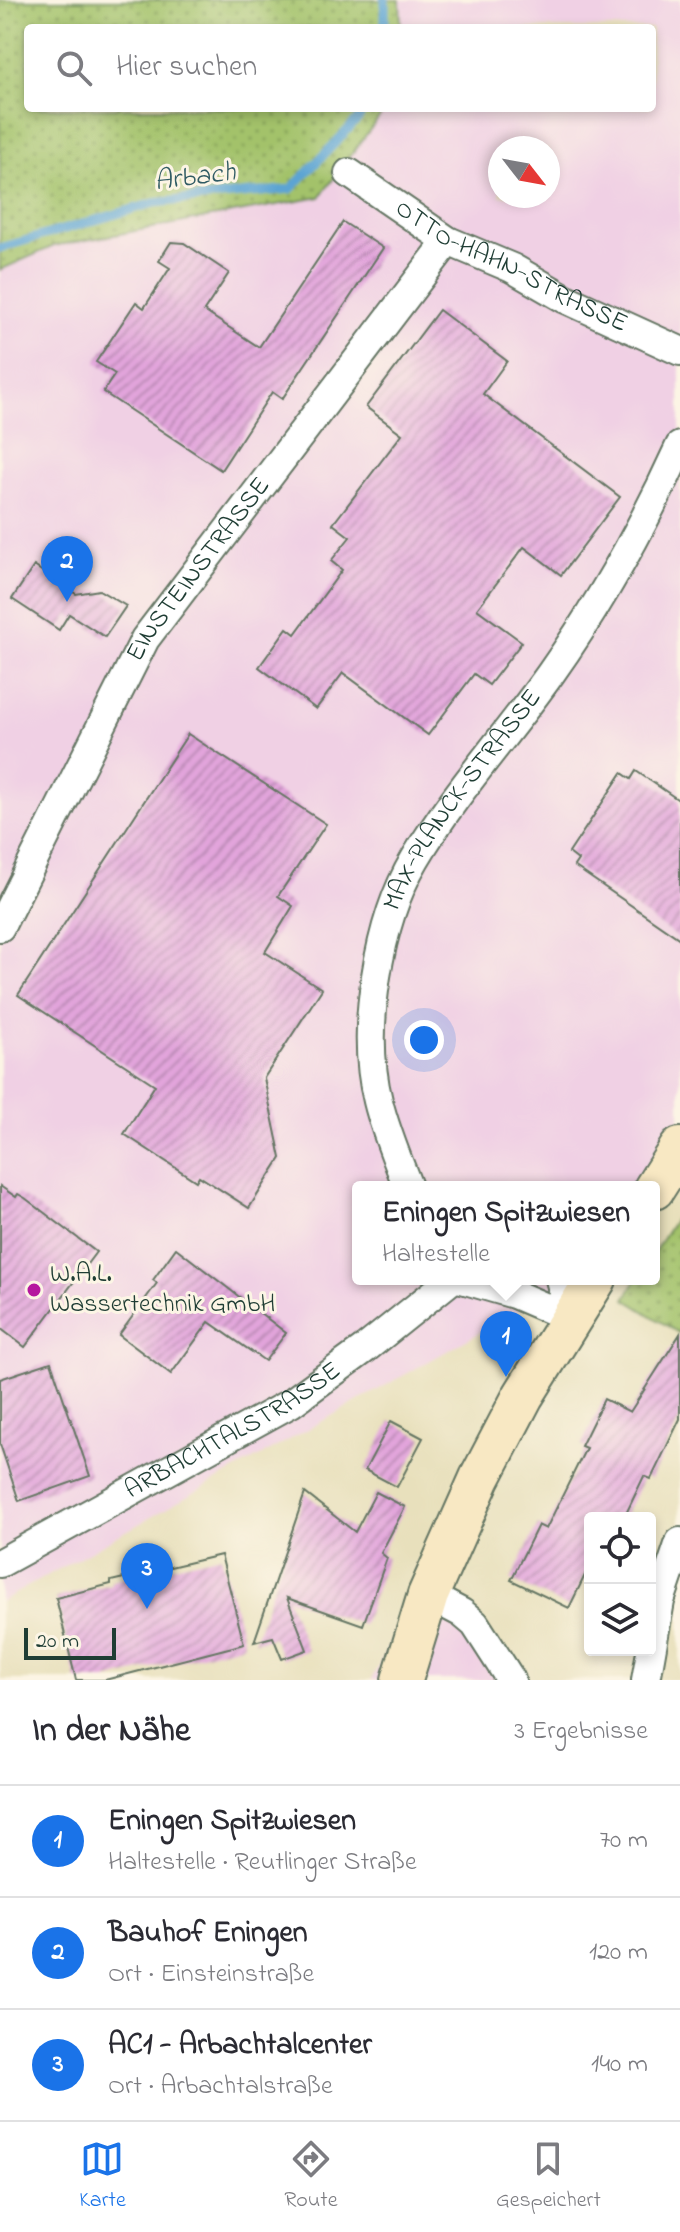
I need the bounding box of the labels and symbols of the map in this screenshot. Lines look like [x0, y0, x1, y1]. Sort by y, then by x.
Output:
north arrow [488, 136, 560, 208]
water label: Arbach [152, 153, 239, 203]
street label: OTTO-HAHN-STRASSE [387, 191, 633, 343]
street label: EINSTEINSTRASSE [118, 470, 280, 668]
pin: 2 [41, 536, 93, 602]
street label: MAX-PLANCK-STRASSE [374, 682, 552, 916]
your location [404, 1020, 444, 1060]
place label: W.A.L. Wassertechnik GmbH [50, 1256, 275, 1324]
marker: W.A.L. Wassertechnik GmbH [25, 1281, 43, 1299]
pin: 1 [480, 1311, 532, 1377]
street label: ARBACHTALSTRASSE [118, 1353, 349, 1510]
pin: 3 [121, 1543, 173, 1609]
scale bar [24, 1624, 116, 1660]

